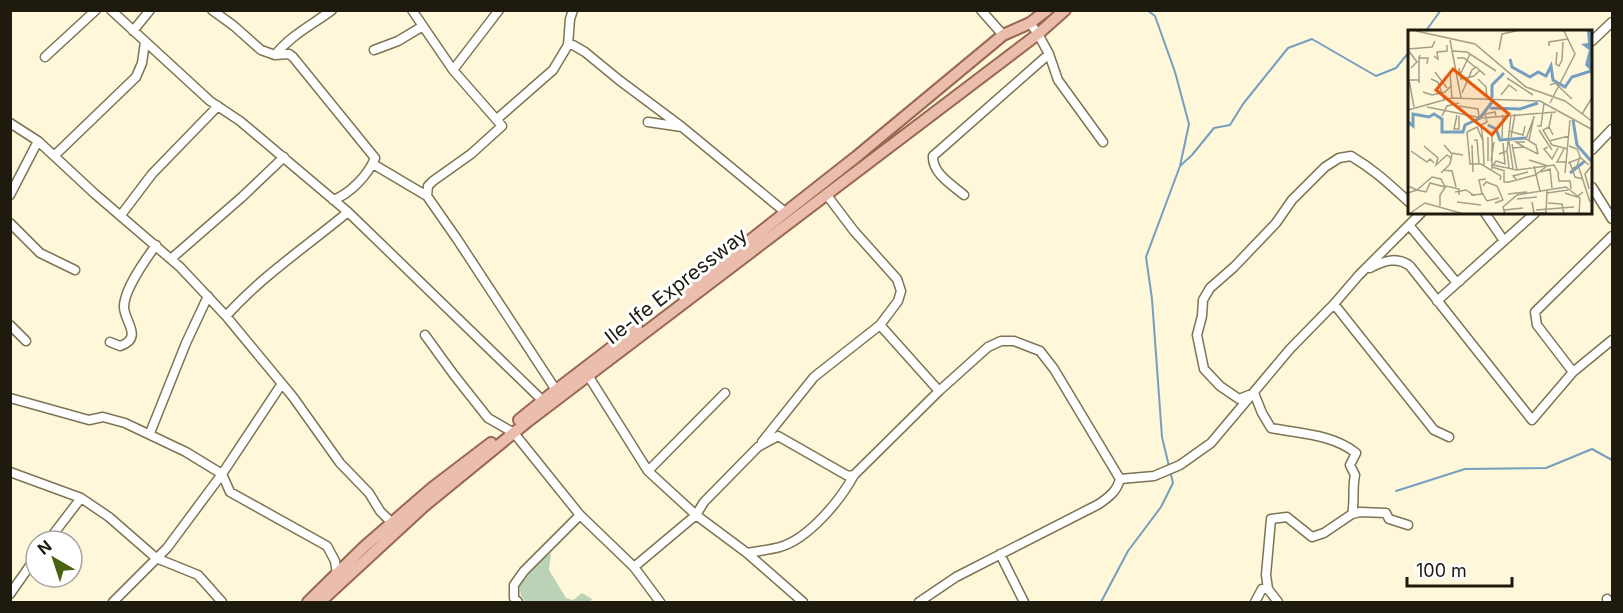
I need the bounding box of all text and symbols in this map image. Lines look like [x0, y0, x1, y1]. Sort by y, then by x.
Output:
inset map [1408, 30, 1593, 214]
street label: Ile-Ife Expressway [600, 223, 752, 349]
north arrow [24, 529, 84, 589]
text: N [34, 536, 56, 559]
scale bar [1407, 550, 1512, 588]
text: 100 m [1416, 560, 1467, 581]

